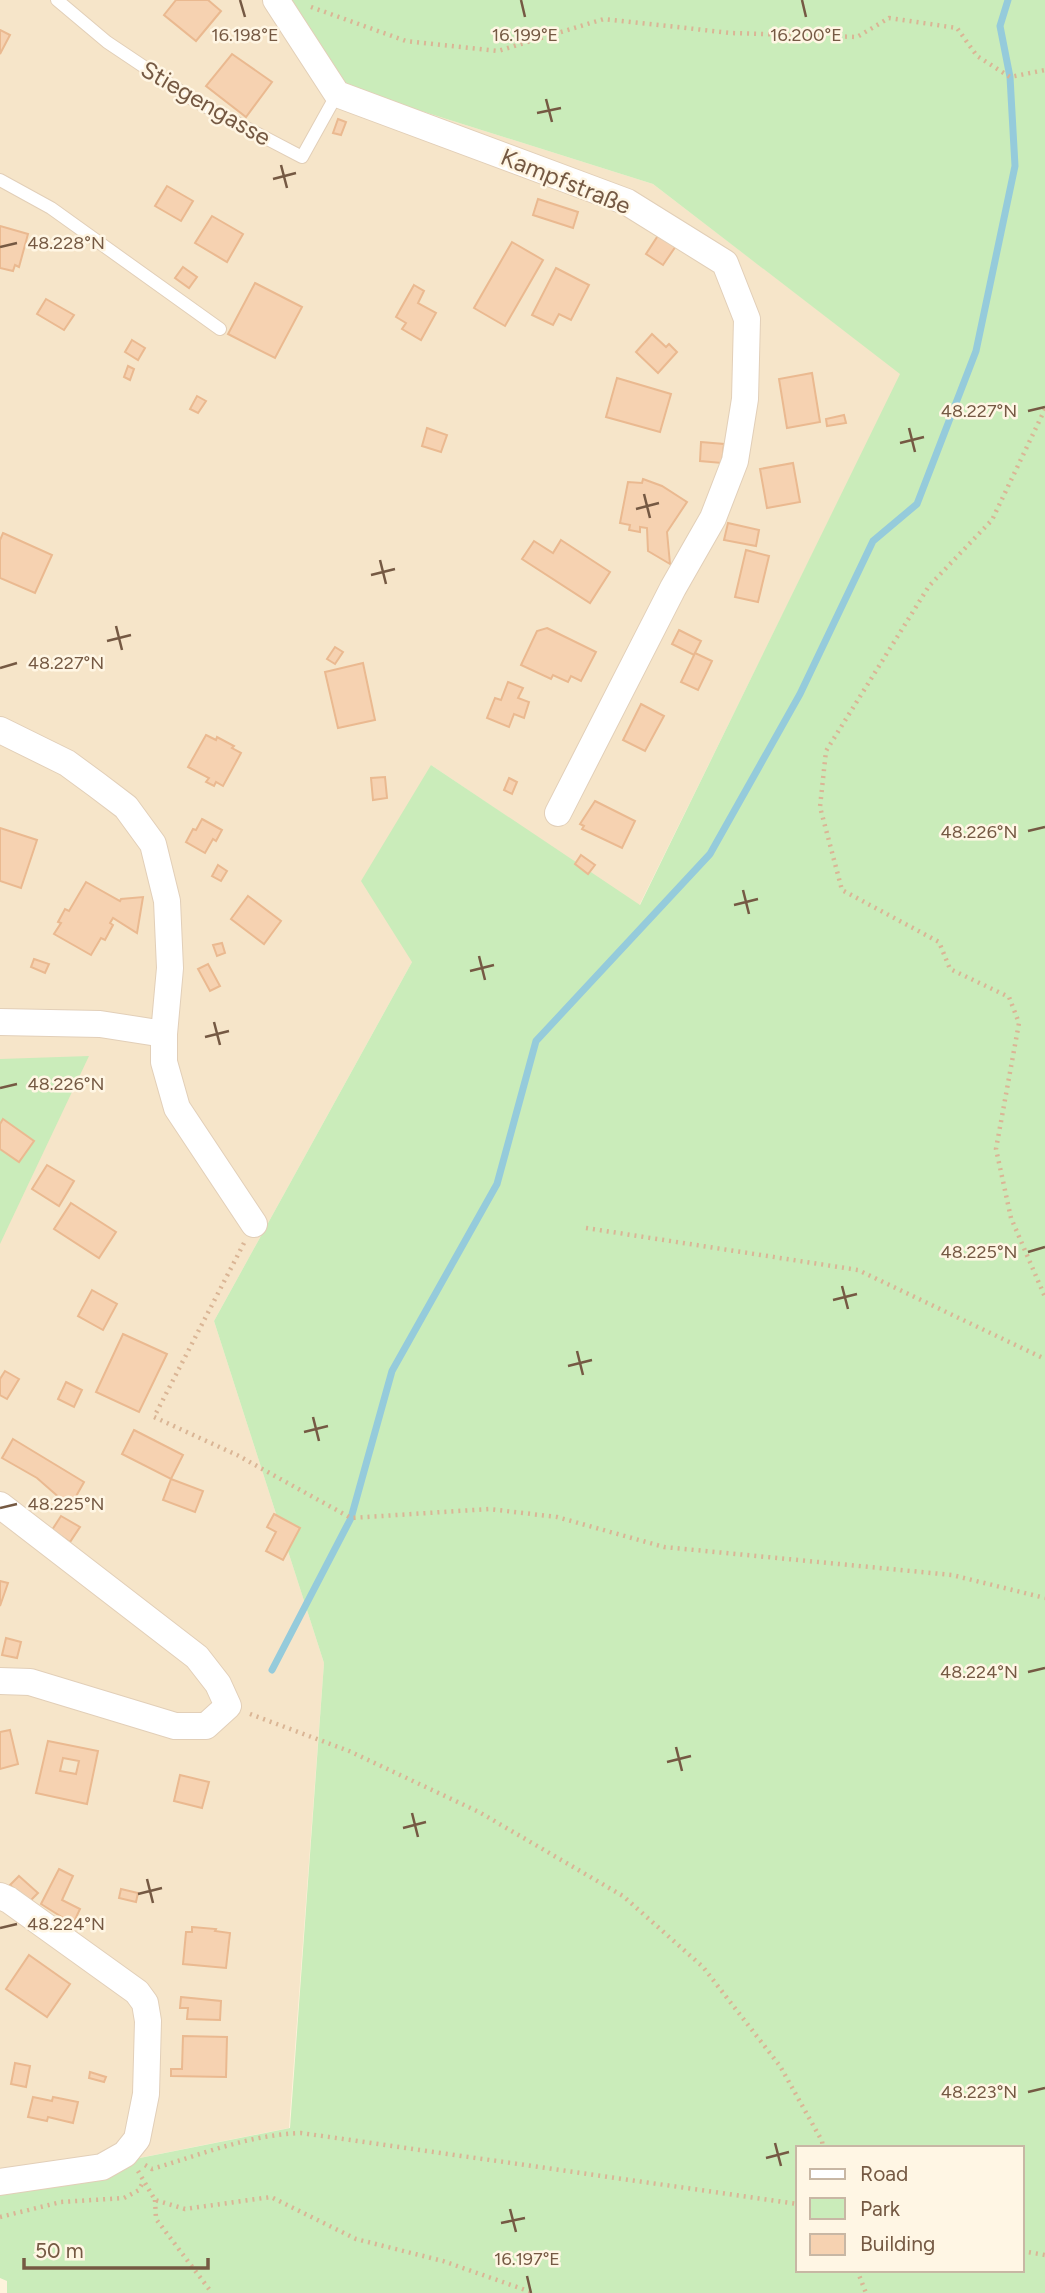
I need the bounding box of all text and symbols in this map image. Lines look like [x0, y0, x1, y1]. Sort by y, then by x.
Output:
text: 16.198°E [211, 24, 279, 46]
text: 16.199°E [492, 24, 558, 46]
text: 16.200°E [770, 24, 842, 46]
street label: Stiegengasse [136, 54, 276, 152]
street label: Kampfstraße [497, 142, 635, 220]
text: 48.228°N [27, 232, 105, 254]
text: 48.227°N [941, 400, 1017, 422]
text: 48.227°N [28, 652, 104, 674]
text: 48.226°N [941, 821, 1017, 843]
text: 48.226°N [28, 1073, 104, 1095]
text: 48.225°N [940, 1241, 1018, 1263]
text: 48.225°N [27, 1493, 105, 1515]
text: 48.224°N [940, 1661, 1018, 1683]
text: 48.224°N [27, 1913, 105, 1935]
text: 48.223°N [941, 2081, 1017, 2103]
legend [796, 2146, 1024, 2272]
text: Road [860, 2161, 908, 2186]
text: Park [860, 2196, 901, 2221]
scale bar [24, 2226, 208, 2270]
text: Building [860, 2231, 935, 2256]
text: 50 m [35, 2238, 84, 2263]
text: 16.197°E [494, 2248, 560, 2270]

